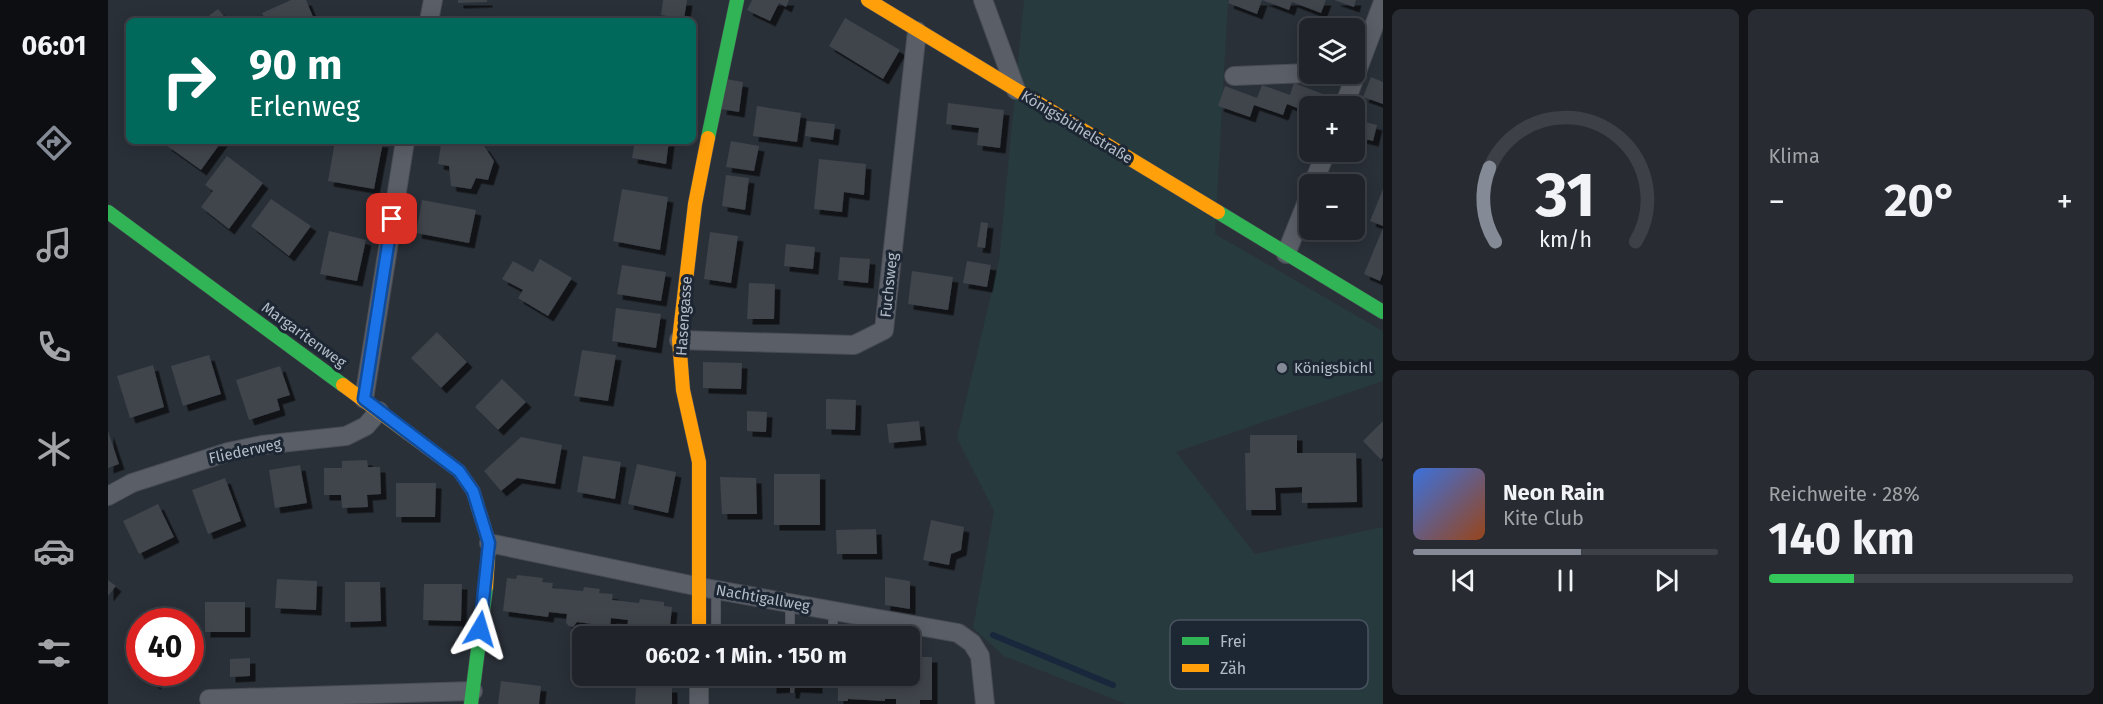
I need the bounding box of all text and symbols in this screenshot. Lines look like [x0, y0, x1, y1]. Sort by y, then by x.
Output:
map controls [1299, 18, 1365, 240]
button: layers [1299, 18, 1365, 84]
text: 06:01 [21, 30, 87, 62]
text: 90 m [249, 40, 343, 90]
icon: right [150, 42, 228, 120]
street label: Königsbühelstraße [1018, 87, 1136, 167]
text: Erlenweg [249, 91, 360, 123]
button: + [1299, 96, 1365, 162]
icon: directions [33, 122, 75, 164]
text: Klima [1769, 144, 1820, 168]
text: 31 [1534, 158, 1595, 233]
button: − [1299, 174, 1365, 240]
text: 20° [1884, 174, 1957, 228]
text: − [1769, 182, 1785, 222]
text: + [2057, 182, 2073, 222]
pin [366, 193, 417, 244]
icon: arrive [375, 202, 408, 235]
icon: music [33, 224, 75, 266]
text: km/h [1539, 227, 1592, 253]
street label: Fuchsweg [877, 251, 901, 318]
street label: Hasengasse [672, 276, 696, 356]
street label: Margaritenweg [258, 298, 350, 372]
icon: phone [33, 326, 75, 368]
place label: Königsbichl [1294, 359, 1373, 377]
marker: Königsbichl [1275, 361, 1289, 375]
icon: climate [33, 428, 75, 470]
street label: Fliederweg [207, 434, 283, 467]
text: Neon Rain [1503, 479, 1605, 506]
text: Reichweite · 28% [1769, 482, 1920, 506]
text: Kite Club [1503, 506, 1584, 530]
text: 140 km [1769, 512, 1915, 566]
icon: car [33, 530, 75, 572]
icon: previous [1447, 564, 1480, 597]
icon: pause [1549, 564, 1582, 597]
icon: next [1650, 564, 1683, 597]
street label: Nachtigallweg [715, 581, 812, 615]
position arrow [448, 597, 512, 661]
speed limit sign: 40 [126, 608, 204, 686]
legend [1170, 620, 1368, 689]
icon: filters [33, 632, 75, 674]
text: Frei [1220, 632, 1246, 651]
text: 06:02 · 1 Min. · 150 m [645, 642, 847, 669]
text: Zäh [1220, 659, 1246, 678]

